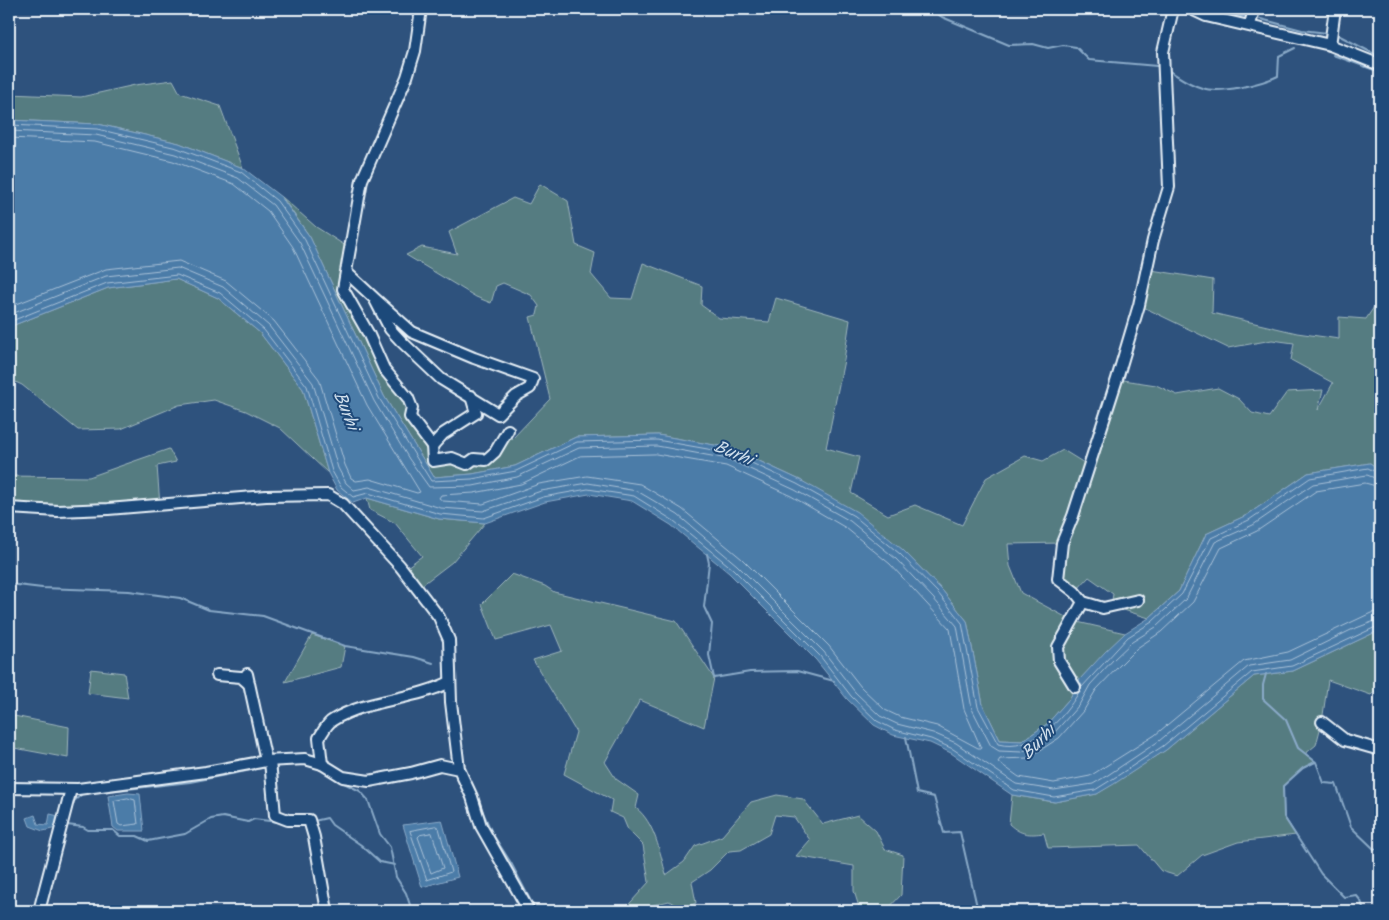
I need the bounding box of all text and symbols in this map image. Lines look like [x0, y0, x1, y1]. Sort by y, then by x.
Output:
water label: Burhi [324, 387, 367, 438]
water label: Burhi [709, 433, 760, 476]
water label: Burhi [1015, 716, 1066, 767]

